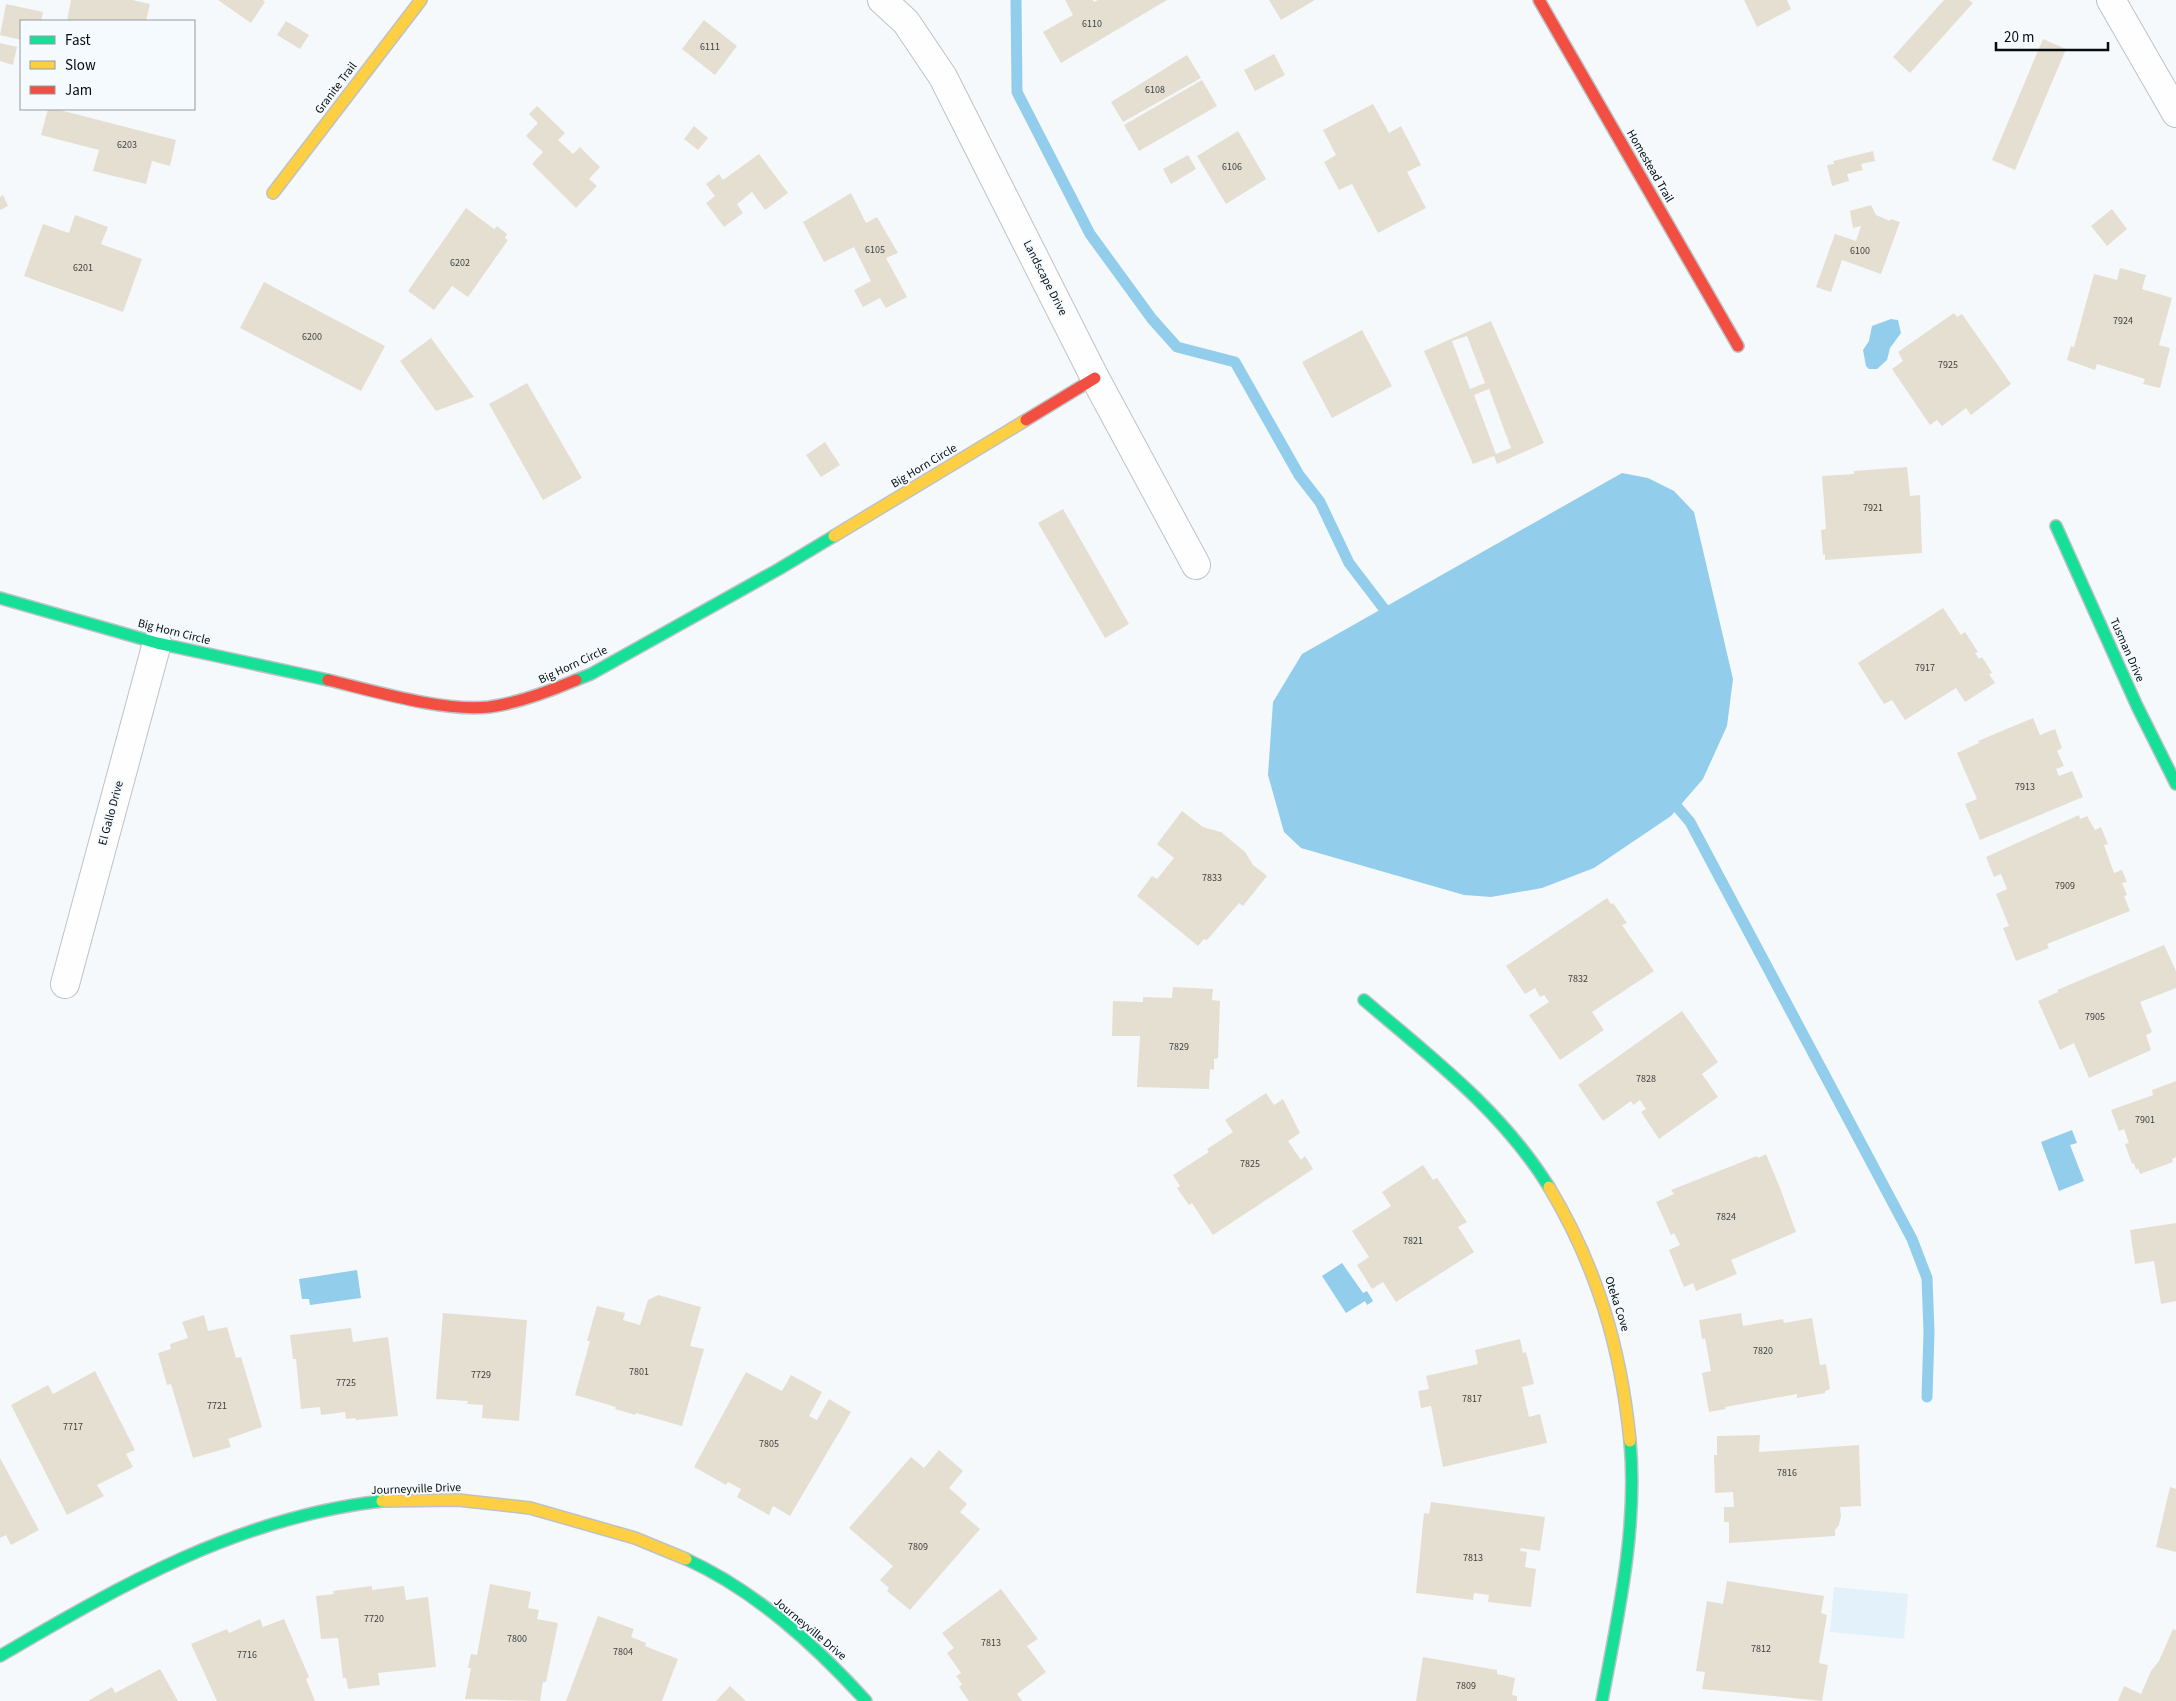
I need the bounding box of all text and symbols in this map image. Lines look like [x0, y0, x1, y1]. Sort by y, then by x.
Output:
house number: 6110 [1082, 17, 1102, 31]
legend [20, 20, 195, 110]
scale bar [1996, 20, 2108, 52]
text: 20 m [2004, 27, 2034, 48]
text: Fast [65, 30, 91, 51]
house number: 6111 [700, 40, 720, 54]
text: Slow [65, 55, 96, 76]
street label: Granite Trail [311, 59, 361, 117]
text: Jam [65, 80, 92, 101]
house number: 6108 [1145, 83, 1165, 97]
street label: Homestead Trail [1622, 126, 1678, 206]
house number: 6203 [117, 138, 137, 152]
house number: 6106 [1222, 160, 1242, 174]
street label: Landscape Drive [1019, 237, 1071, 319]
house number: 6105 [865, 243, 885, 257]
house number: 6100 [1850, 244, 1870, 258]
house number: 6202 [450, 256, 470, 270]
house number: 6201 [73, 261, 93, 275]
house number: 7924 [2113, 314, 2133, 328]
house number: 6200 [302, 330, 322, 344]
house number: 7925 [1938, 358, 1958, 372]
street label: Big Horn Circle [888, 440, 960, 492]
house number: 7921 [1863, 501, 1883, 515]
street label: Big Horn Circle [136, 615, 212, 649]
street label: Tusman Drive [2105, 615, 2149, 685]
street label: Big Horn Circle [536, 642, 610, 688]
house number: 7917 [1915, 661, 1935, 675]
street label: El Gallo Drive [94, 779, 128, 847]
house number: 7913 [2015, 780, 2035, 794]
house number: 7833 [1202, 871, 1222, 885]
house number: 7909 [2055, 879, 2075, 893]
house number: 7832 [1568, 972, 1588, 986]
house number: 7905 [2085, 1010, 2105, 1024]
house number: 7829 [1169, 1040, 1189, 1054]
house number: 7828 [1636, 1072, 1656, 1086]
house number: 7901 [2135, 1113, 2155, 1127]
house number: 7825 [1240, 1157, 1260, 1171]
house number: 7824 [1716, 1210, 1736, 1224]
house number: 7821 [1403, 1234, 1423, 1248]
street label: Oteka Cove [1600, 1274, 1634, 1334]
house number: 7820 [1753, 1344, 1773, 1358]
house number: 7801 [629, 1365, 649, 1379]
house number: 7729 [471, 1368, 491, 1382]
house number: 7725 [336, 1376, 356, 1390]
house number: 7817 [1462, 1392, 1482, 1406]
house number: 7721 [207, 1399, 227, 1413]
house number: 7717 [63, 1420, 83, 1434]
house number: 7805 [759, 1437, 779, 1451]
house number: 7816 [1777, 1466, 1797, 1480]
street label: Journeyville Drive [371, 1479, 461, 1499]
house number: 7809 [908, 1540, 928, 1554]
house number: 7813 [1463, 1551, 1483, 1565]
street label: Journeyville Drive [770, 1594, 850, 1665]
house number: 7720 [364, 1612, 384, 1626]
house number: 7800 [507, 1632, 527, 1646]
house number: 7813 [981, 1636, 1001, 1650]
house number: 7812 [1751, 1642, 1771, 1656]
house number: 7804 [613, 1645, 633, 1659]
house number: 7716 [237, 1648, 257, 1662]
house number: 7809 [1456, 1679, 1476, 1693]

